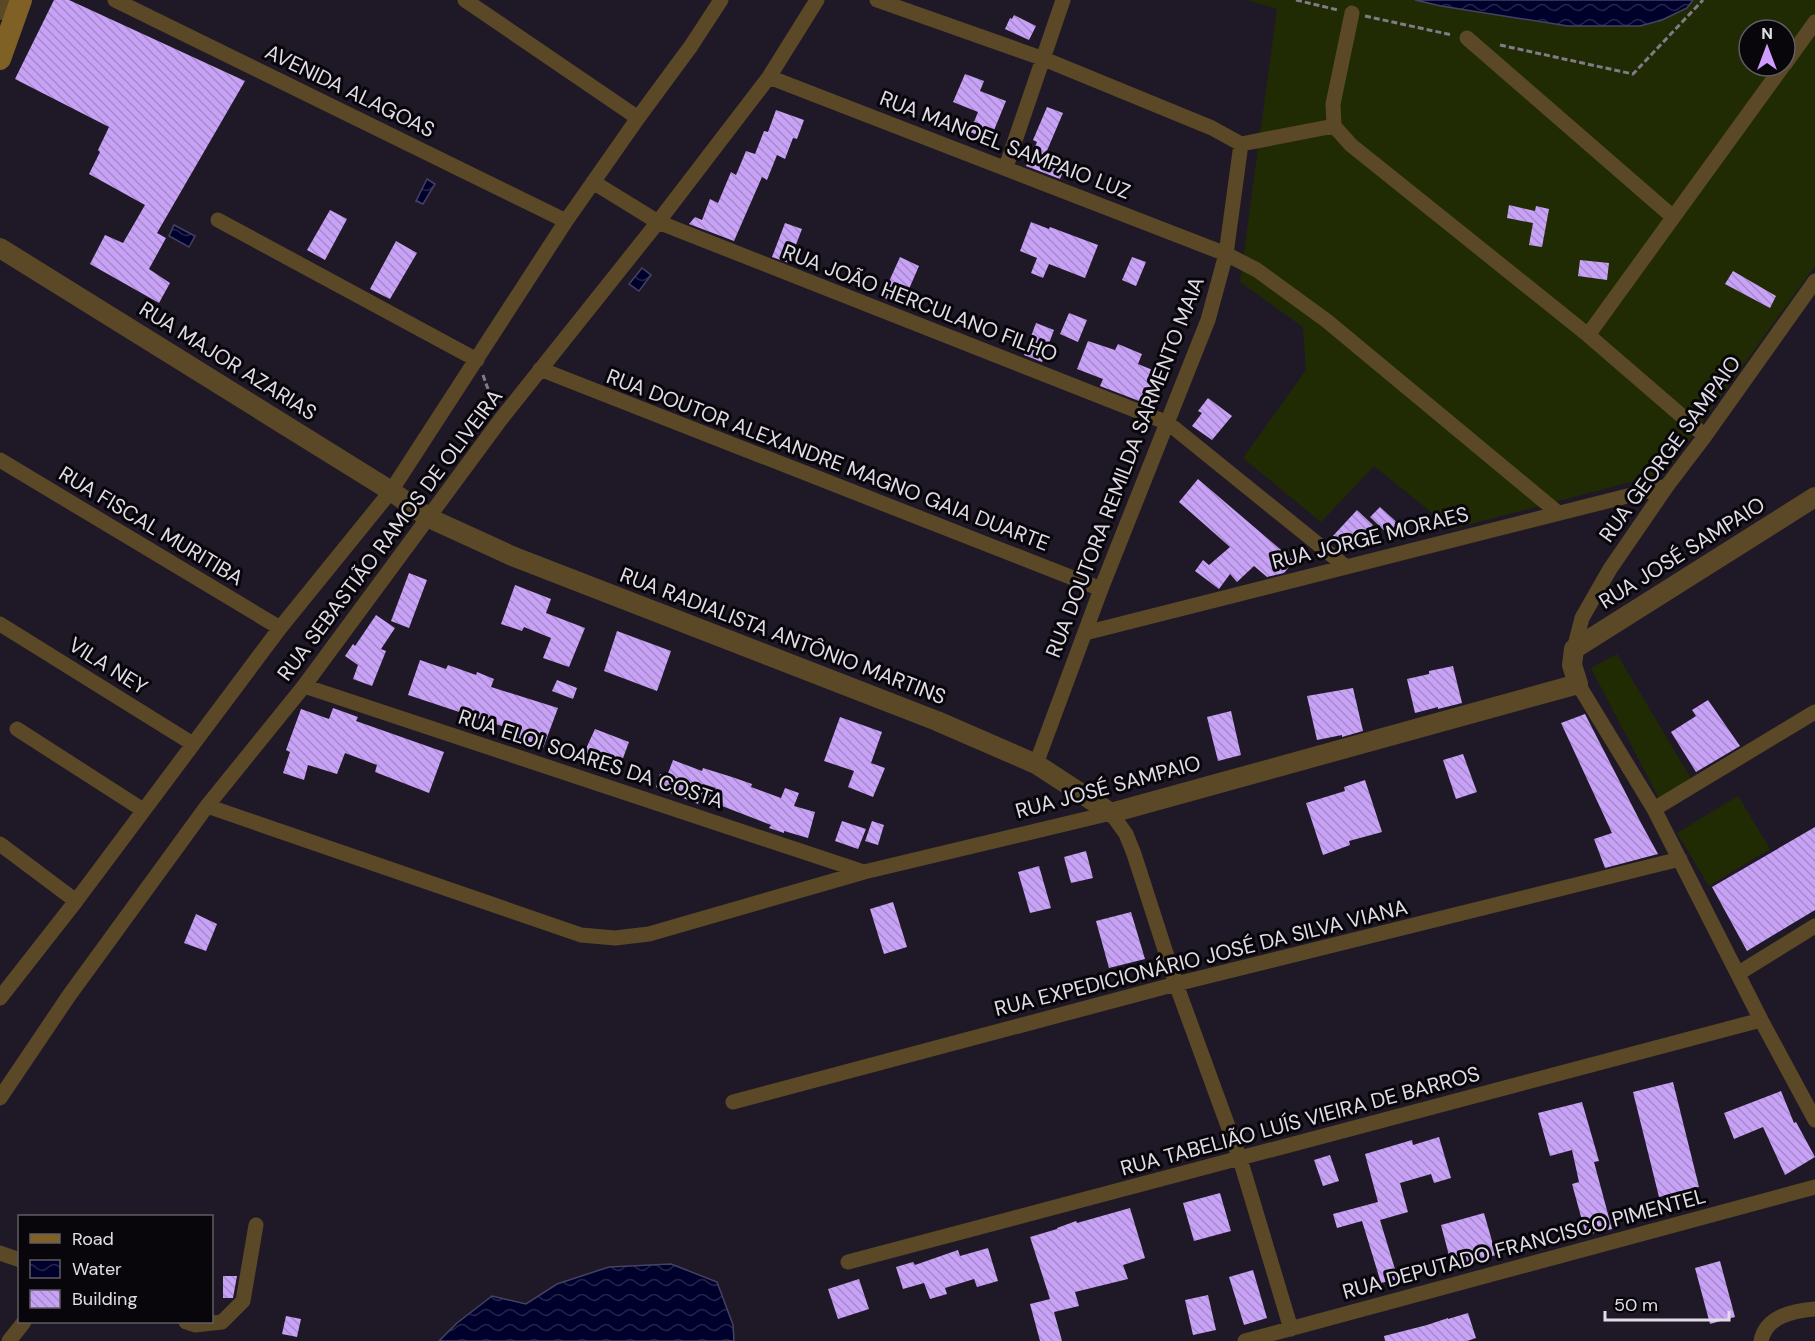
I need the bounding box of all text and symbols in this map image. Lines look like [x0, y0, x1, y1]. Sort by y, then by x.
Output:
north arrow [1737, 18, 1797, 78]
text: N [1761, 23, 1773, 44]
street label: AVENIDA ALAGOAS [260, 38, 440, 144]
street label: RUA MANOEL SAMPAIO LUZ [876, 84, 1134, 206]
street label: RUA JOÃO HERCULANO FILHO [778, 238, 1062, 368]
street label: RUA DOUTORA REMILDA SARMENTO MAIA [1039, 273, 1211, 661]
street label: RUA MAJOR AZARIAS [134, 295, 322, 427]
street label: RUA GEORGE SAMPAIO [1593, 350, 1747, 548]
street label: RUA DOUTOR ALEXANDRE MAGNO GAIA DUARTE [603, 362, 1053, 558]
street label: RUA SEBASTIÃO RAMOS DE OLIVEIRA [271, 383, 509, 687]
street label: RUA FISCAL MURITIBA [54, 460, 249, 592]
street label: RUA JOSÉ SAMPAIO [1594, 491, 1770, 615]
street label: RUA JORGE MORAES [1269, 500, 1471, 576]
street label: RUA RADIALISTA ANTÔNIO MARTINS [616, 561, 950, 711]
street label: VILA NEY [63, 631, 153, 701]
street label: RUA ELOI SOARES DA COSTA [455, 703, 727, 815]
street label: RUA JOSÉ SAMPAIO [1012, 749, 1204, 825]
street label: RUA EXPEDICIONÁRIO JOSÉ DA SILVA VIANA [991, 893, 1411, 1023]
street label: RUA TABELIÃO LUÍS VIEIRA DE BARROS [1117, 1059, 1483, 1183]
street label: RUA DEPUTADO FRANCISCO PIMENTEL [1339, 1182, 1709, 1306]
legend [18, 1215, 213, 1323]
text: Road [72, 1227, 114, 1251]
text: Water [72, 1257, 122, 1281]
scale bar [1605, 1284, 1730, 1322]
text: Building [72, 1287, 137, 1311]
text: 50 m [1614, 1293, 1658, 1317]

